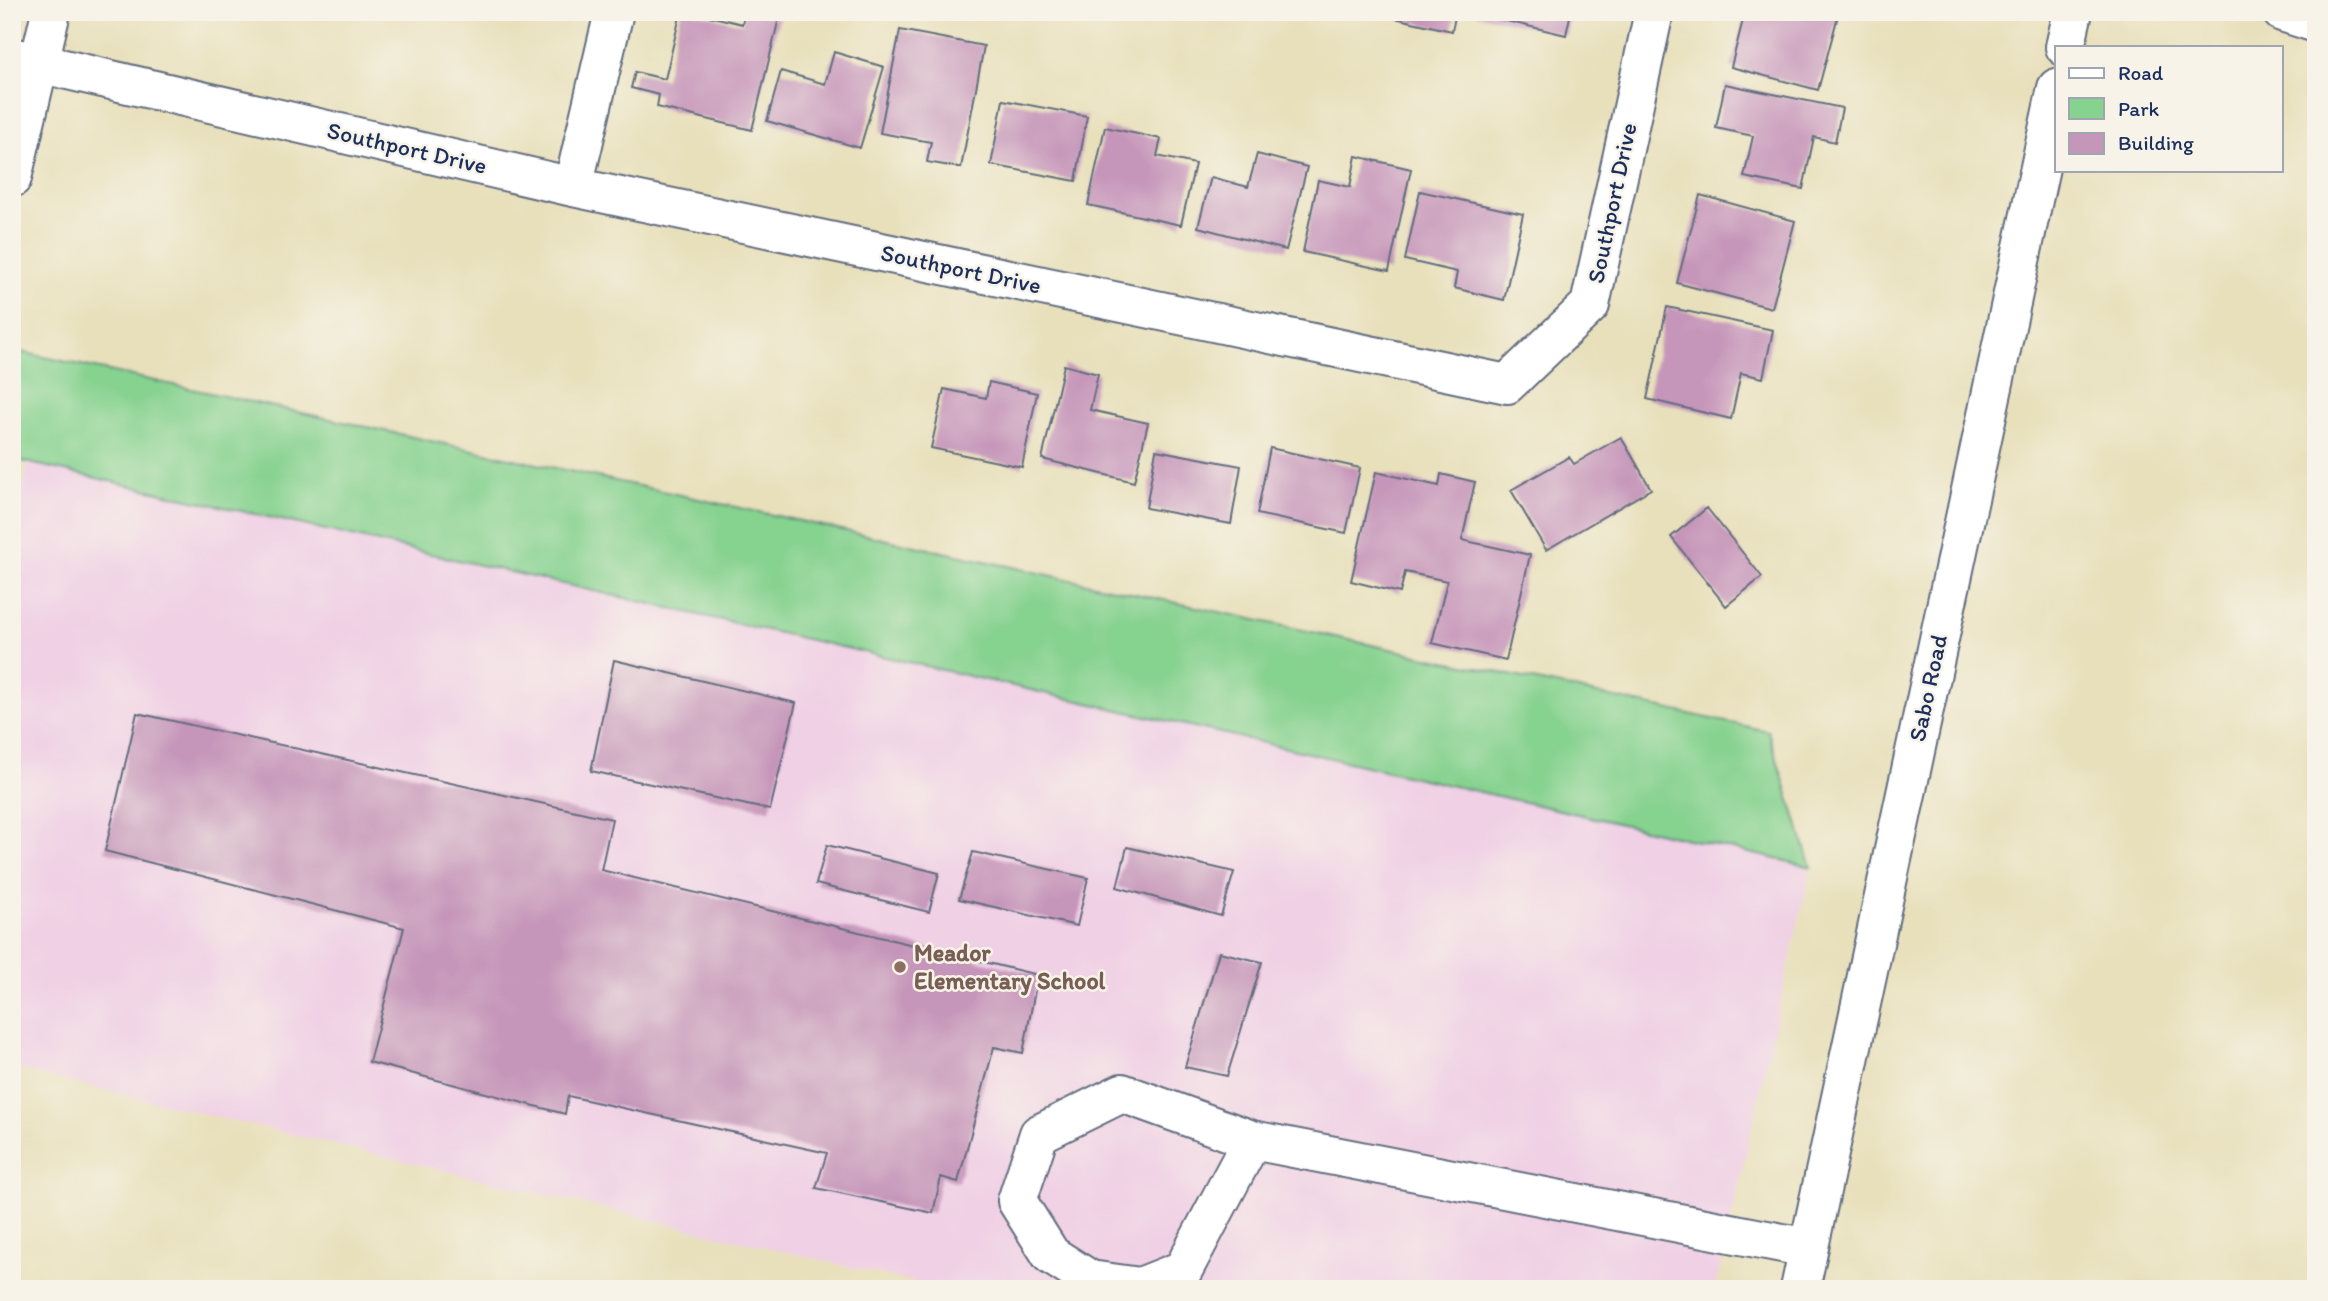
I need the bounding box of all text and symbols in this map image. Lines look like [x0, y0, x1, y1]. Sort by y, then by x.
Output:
legend [2055, 46, 2282, 172]
text: Road [2118, 60, 2164, 85]
text: Park [2118, 96, 2160, 121]
street label: Southport Drive [324, 115, 490, 180]
street label: Southport Drive [1580, 120, 1643, 286]
text: Building [2118, 130, 2194, 155]
street label: Southport Drive [878, 237, 1044, 300]
street label: Sabo Road [1902, 632, 1953, 744]
place label: Meador Elementary School [914, 938, 1106, 996]
marker: Meador Elementary School [892, 959, 908, 975]

